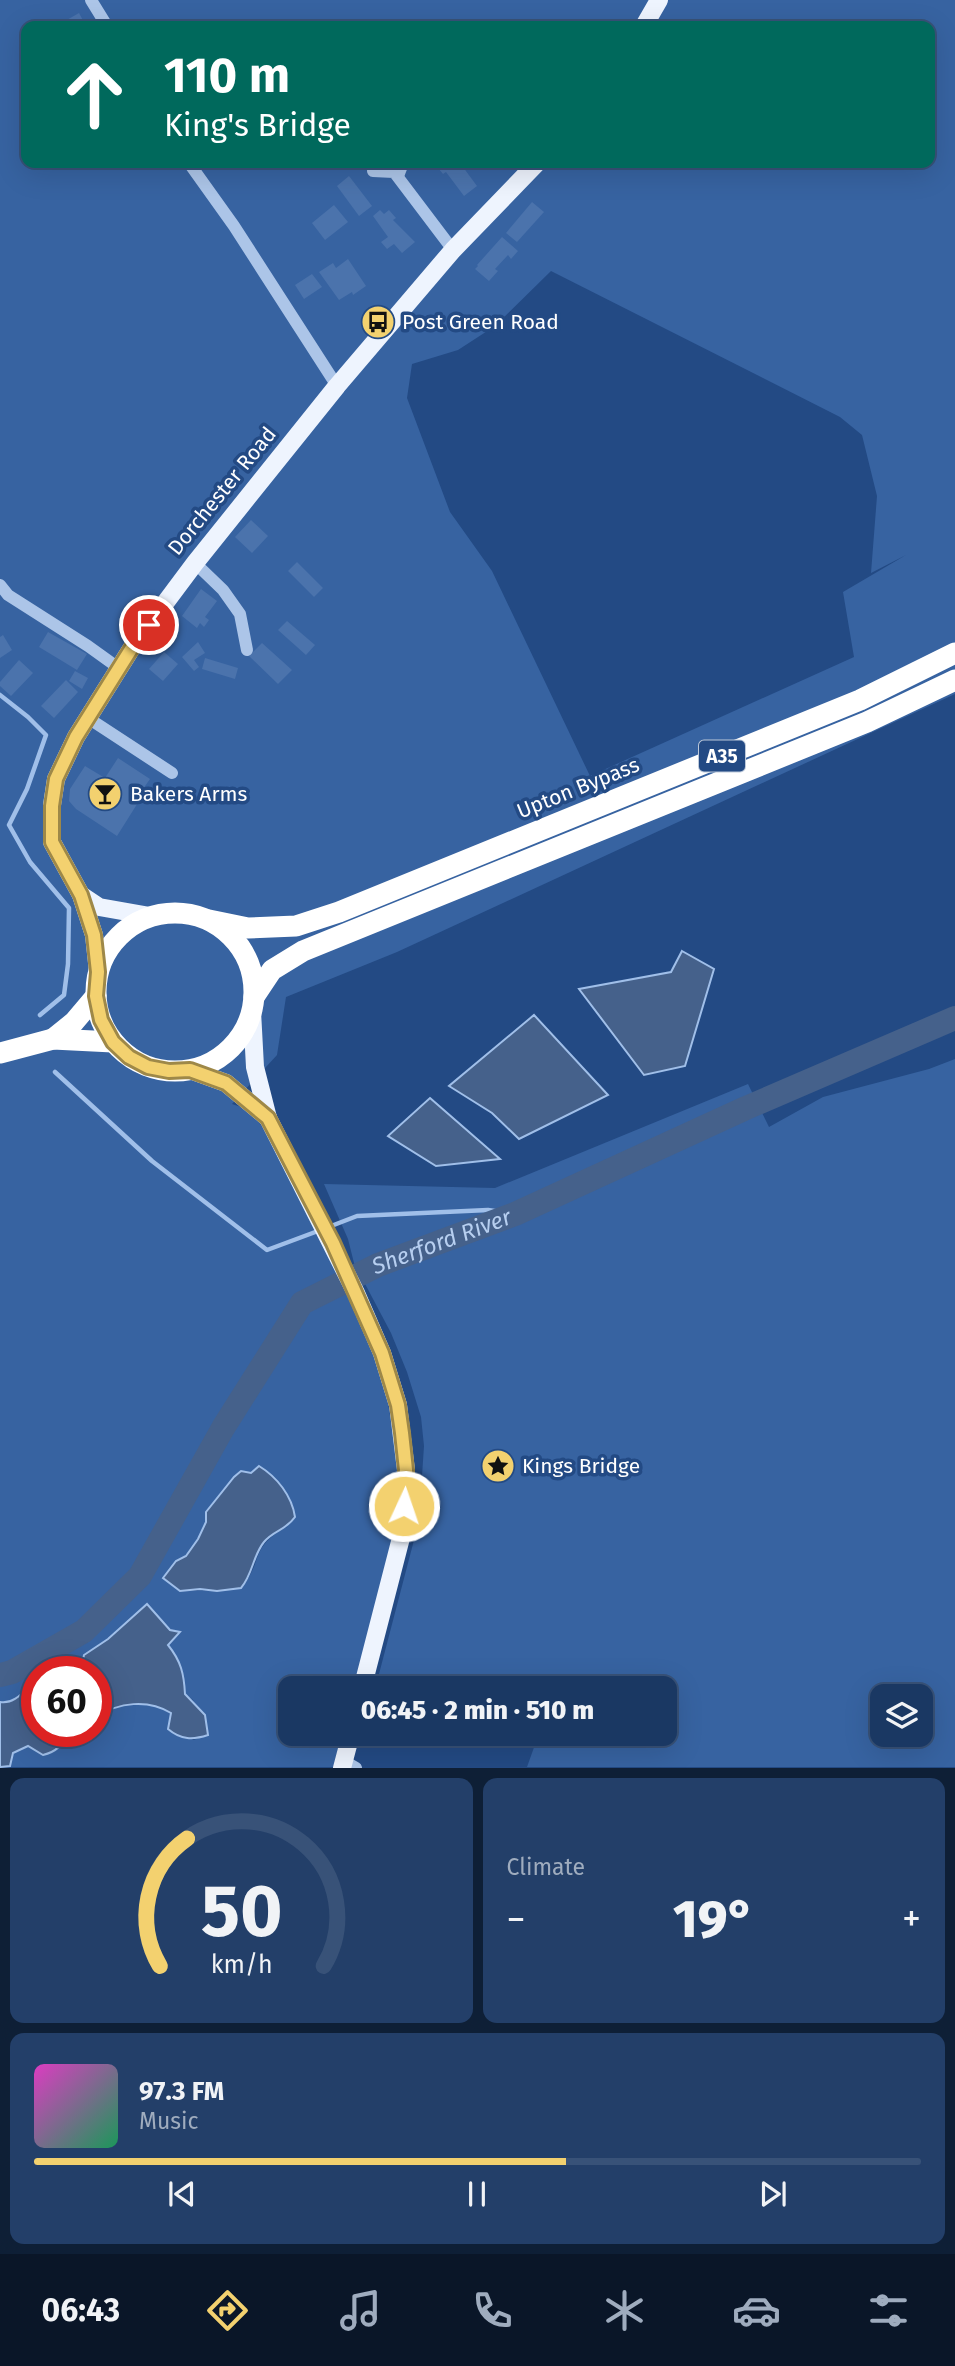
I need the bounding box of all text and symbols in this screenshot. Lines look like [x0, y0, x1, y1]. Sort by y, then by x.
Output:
text: 110 m [164, 46, 290, 105]
icon: ahead [49, 49, 140, 140]
text: King's Bridge [164, 106, 351, 144]
bus stop icon: Post Green Road [359, 303, 397, 341]
place label: Post Green Road [402, 309, 559, 335]
street label: Dorchester Road [162, 422, 282, 560]
pin [119, 595, 179, 655]
icon: arrive [130, 606, 168, 644]
road number: A35 [699, 740, 745, 772]
street label: Upton Bypass [513, 752, 643, 824]
bar icon: Bakers Arms [86, 775, 124, 813]
place label: Bakers Arms [130, 781, 247, 807]
water label: Sherford River [367, 1202, 516, 1280]
place icon: Kings Bridge [479, 1447, 517, 1485]
place label: Kings Bridge [522, 1453, 640, 1479]
position arrow [367, 1469, 441, 1543]
speed limit sign: 60 [21, 1656, 112, 1747]
map controls [870, 1684, 933, 1747]
button: layers [870, 1684, 933, 1747]
text: 06:45 · 2 min · 510 m [361, 1695, 594, 1726]
text: Climate [507, 1853, 585, 1881]
text: 50 [200, 1869, 282, 1956]
text: 19° [673, 1888, 754, 1951]
text: − [507, 1896, 526, 1942]
text: + [902, 1896, 921, 1942]
text: km/h [210, 1950, 272, 1980]
text: 97.3 FM [139, 2076, 224, 2107]
text: Music [139, 2107, 199, 2135]
icon: previous [163, 2175, 201, 2213]
icon: pause [458, 2175, 496, 2213]
icon: next [754, 2175, 792, 2213]
icon: directions [203, 2286, 252, 2335]
icon: music [336, 2286, 385, 2335]
icon: phone [468, 2286, 517, 2335]
icon: climate [600, 2286, 649, 2335]
icon: car [732, 2286, 781, 2335]
icon: filters [864, 2286, 913, 2335]
text: 06:43 [42, 2291, 120, 2329]

